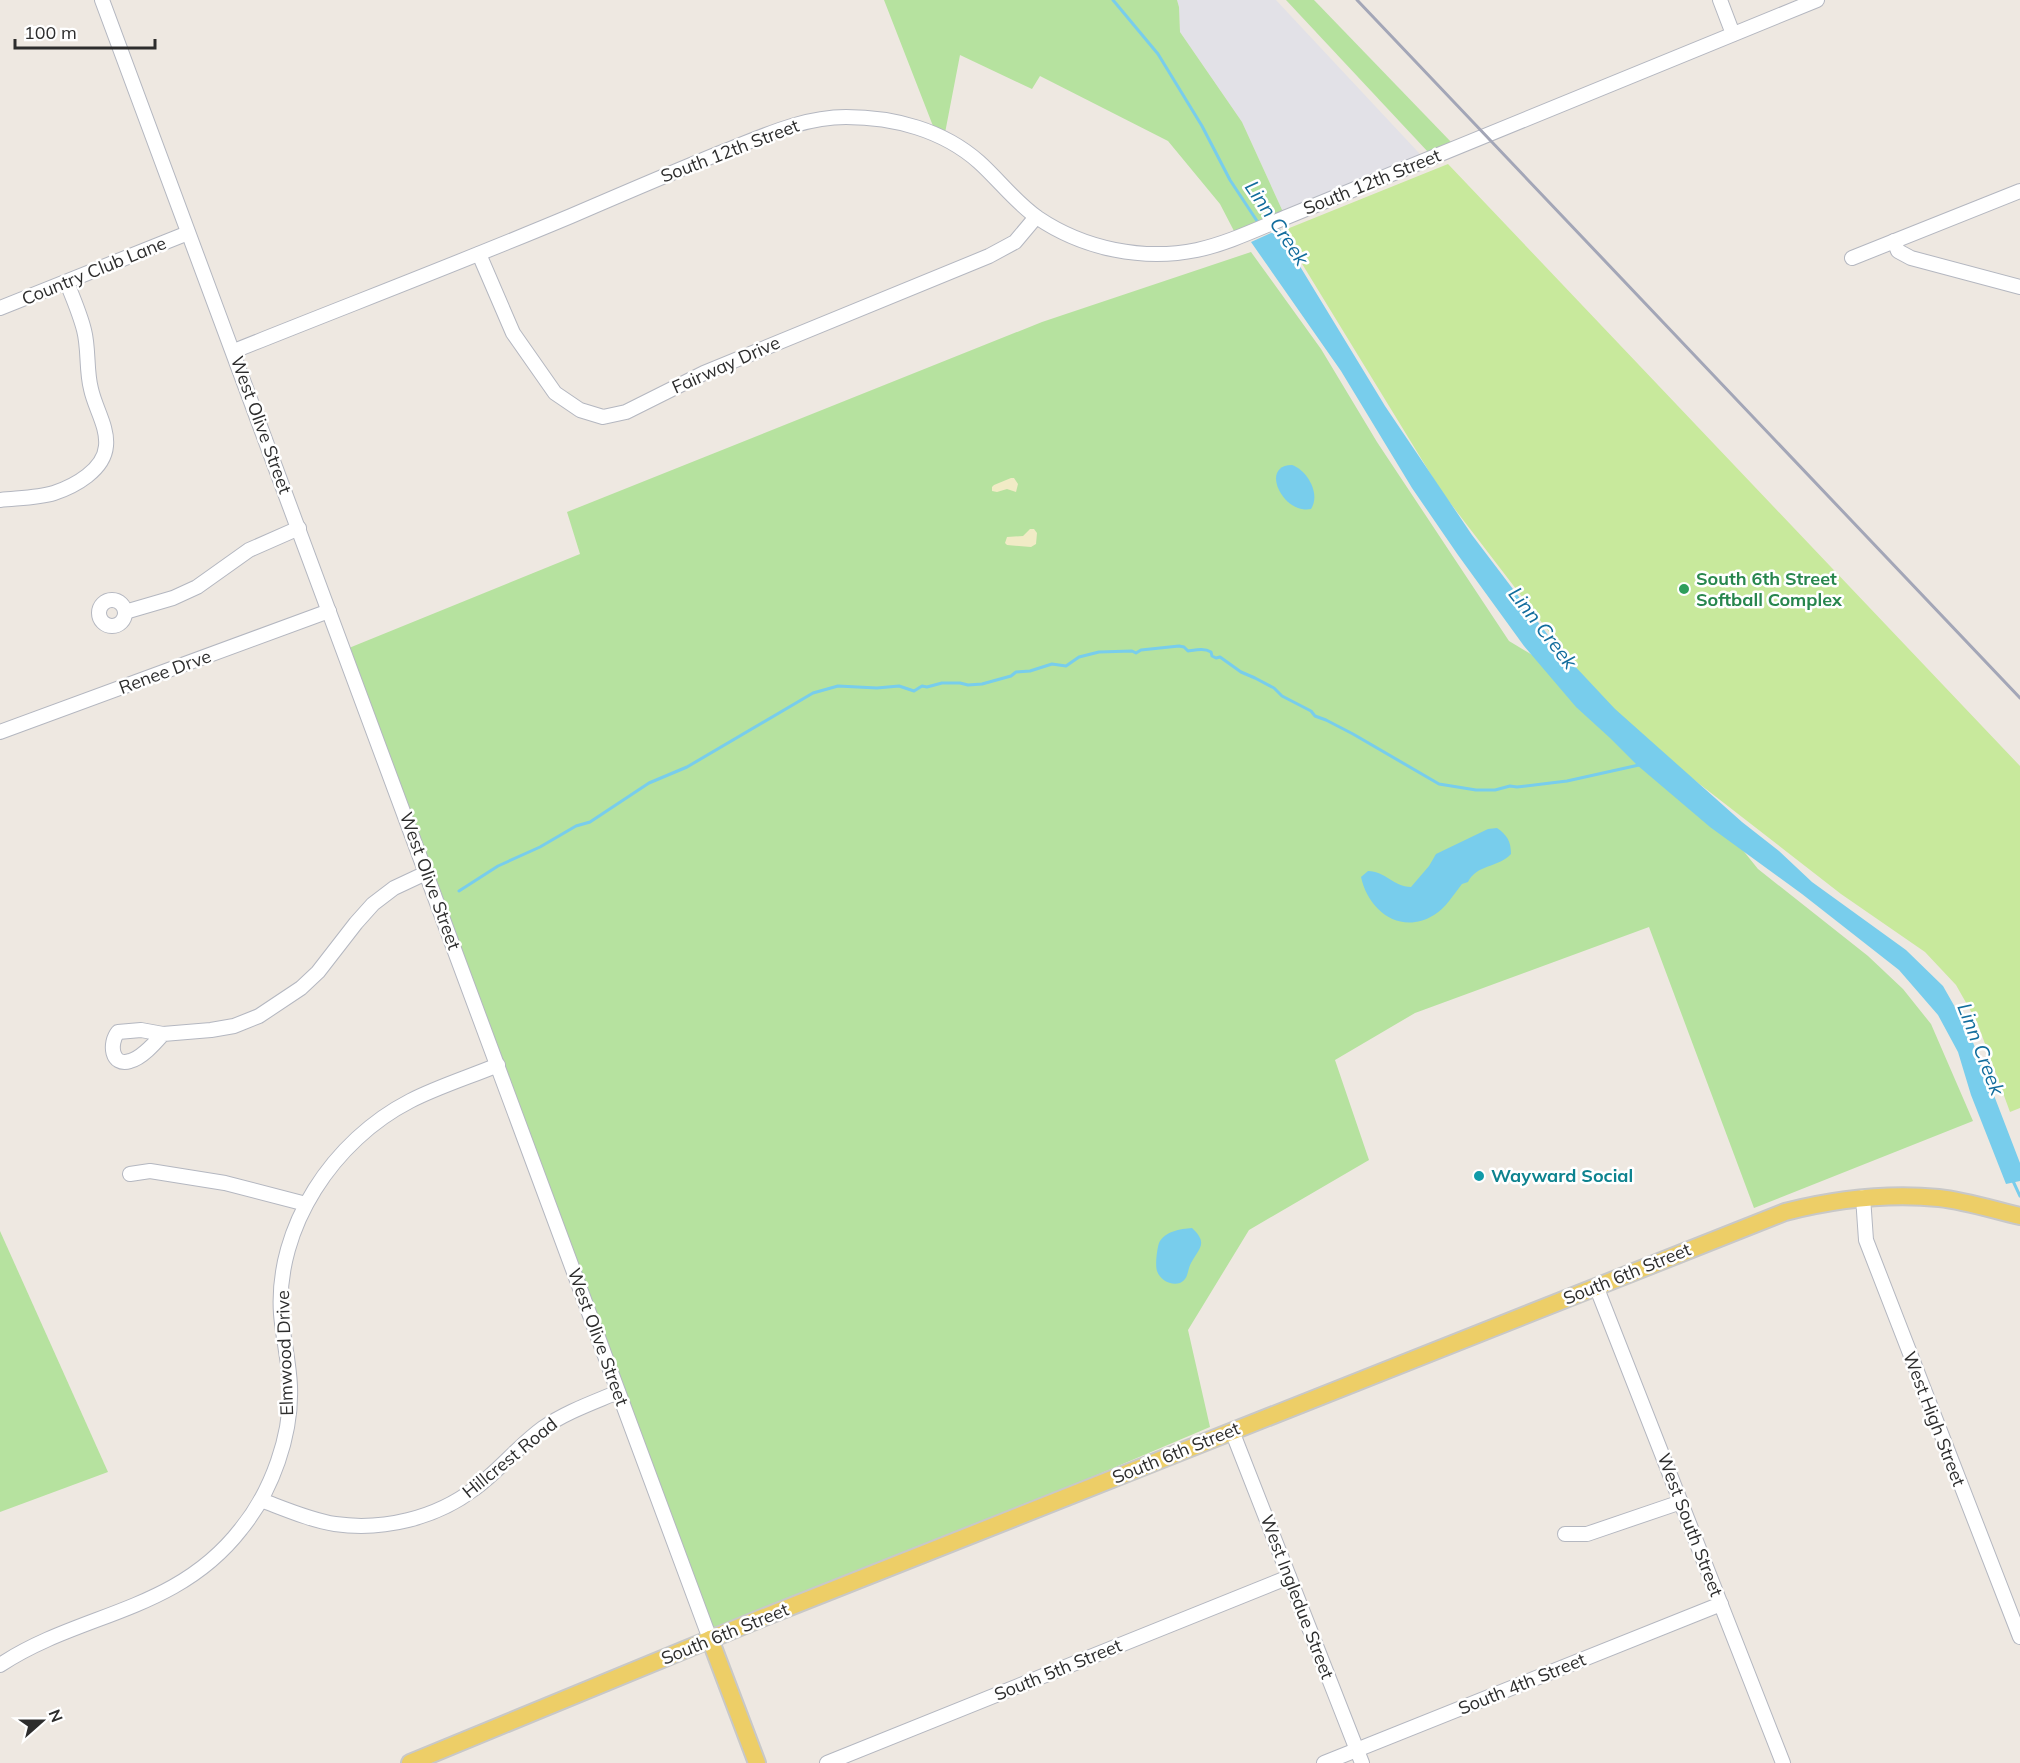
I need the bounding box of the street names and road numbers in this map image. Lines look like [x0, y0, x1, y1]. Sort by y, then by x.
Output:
street label: South 12th Street [657, 114, 802, 187]
street label: South 12th Street [1300, 143, 1444, 220]
street label: Country Club Lane [18, 231, 169, 310]
street label: Fairway Drive [668, 330, 783, 399]
street label: West Olive Street [226, 353, 297, 497]
street label: Renee Drve [115, 644, 214, 699]
street label: West Olive Street [395, 809, 466, 953]
street label: South 6th Street [1560, 1237, 1694, 1310]
street label: West Olive Street [563, 1265, 634, 1409]
street label: Elmwood Drive [271, 1290, 298, 1416]
street label: West High Street [1898, 1348, 1971, 1489]
street label: Hillcrest Road [457, 1412, 562, 1503]
street label: South 6th Street [1109, 1416, 1243, 1489]
street label: West South Street [1653, 1450, 1728, 1600]
street label: West Ingledue Street [1256, 1511, 1339, 1682]
street label: South 6th Street [658, 1597, 792, 1670]
street label: South 5th Street [991, 1633, 1125, 1706]
street label: South 4th Street [1455, 1647, 1589, 1720]

